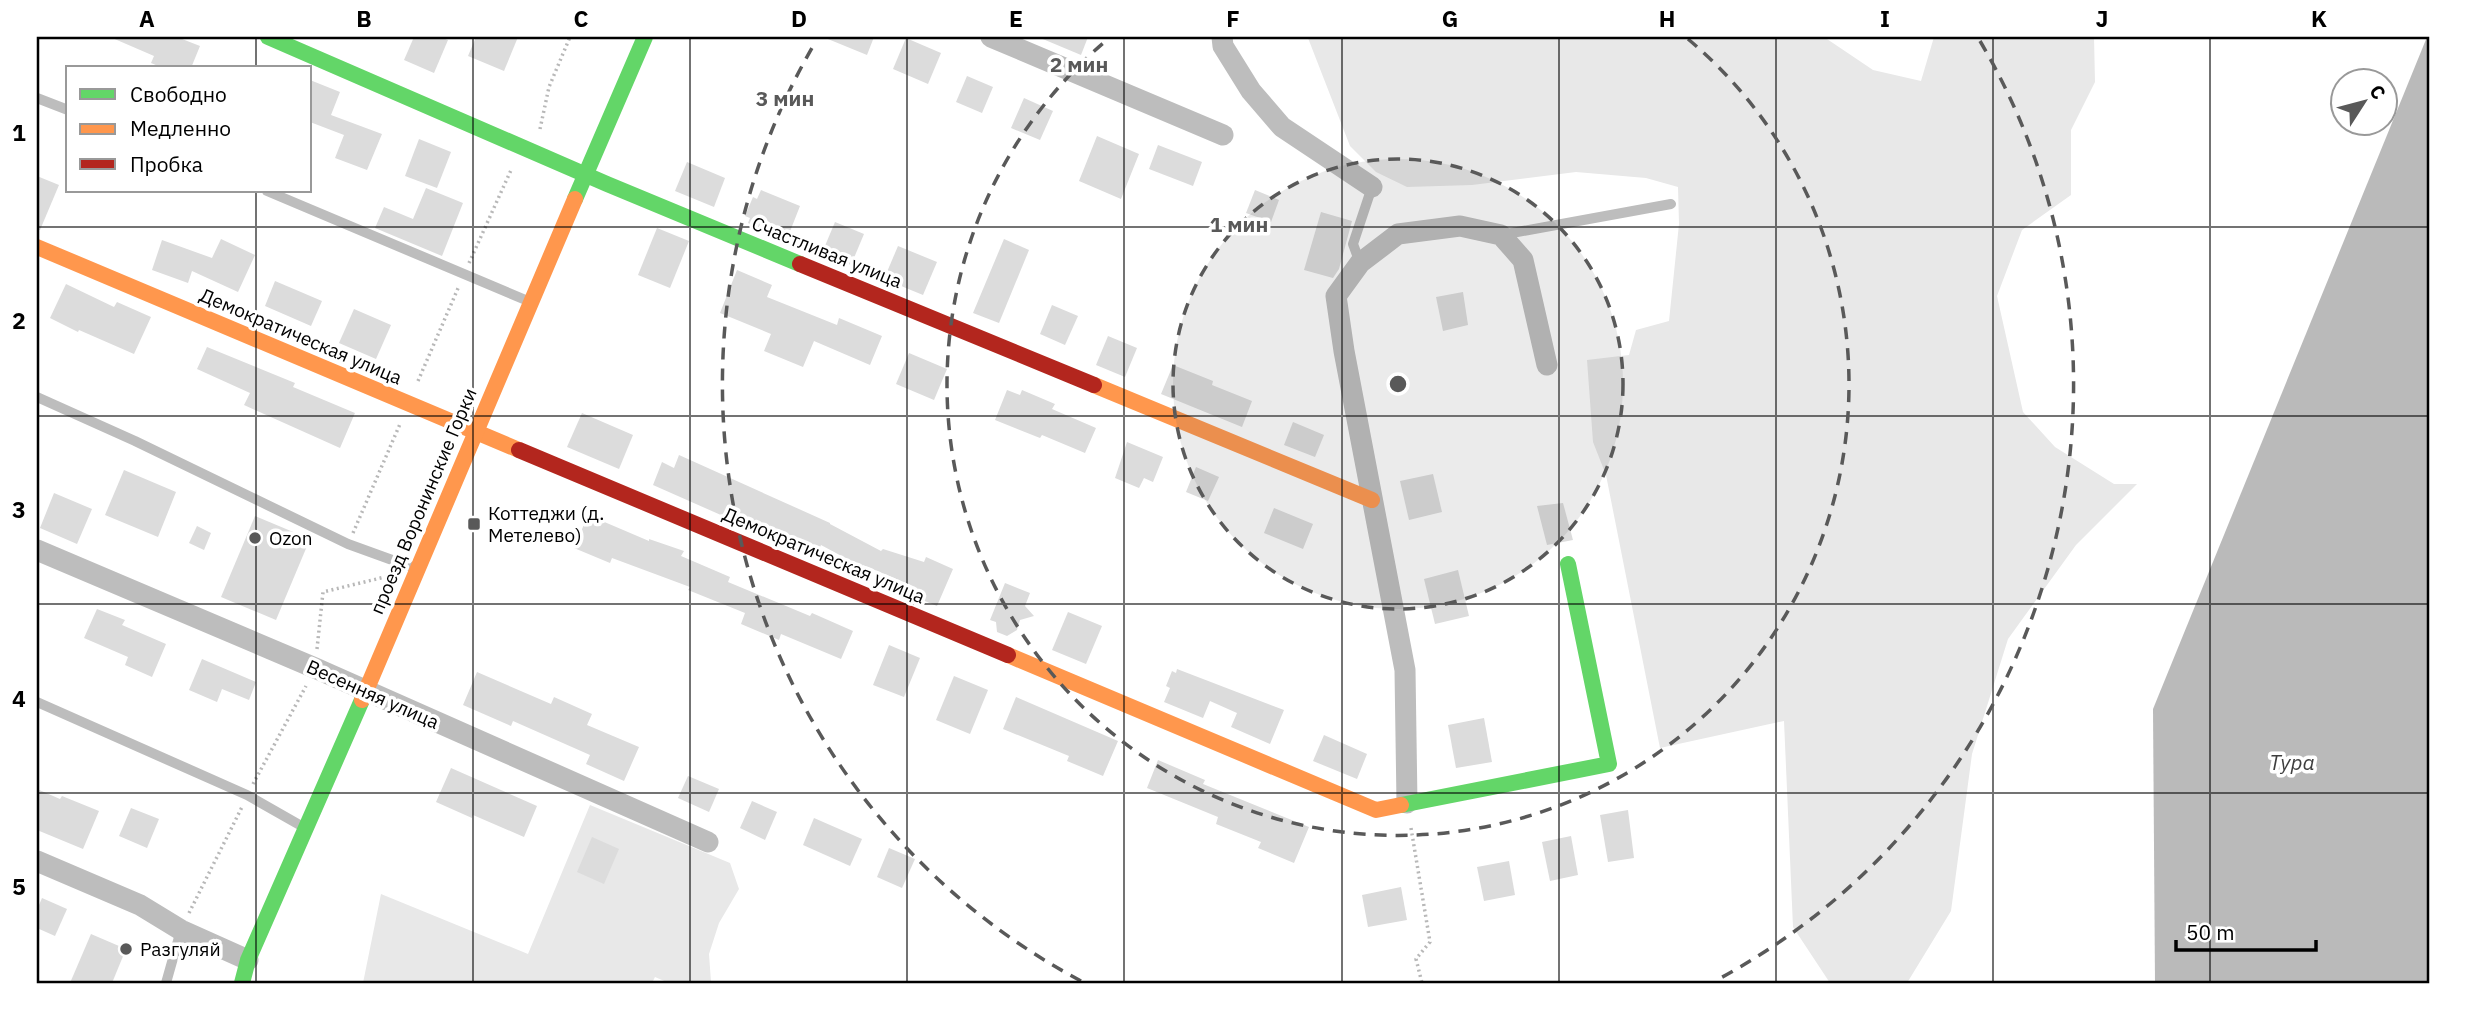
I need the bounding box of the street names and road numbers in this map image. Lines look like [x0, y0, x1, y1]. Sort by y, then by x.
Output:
street label: Счастливая улица [748, 211, 906, 293]
street label: Демократическая улица [196, 283, 406, 389]
street label: проезд Воронинские Горки [364, 384, 482, 618]
street label: Демократическая улица [719, 502, 929, 608]
street label: Весенняя улица [303, 654, 443, 734]

